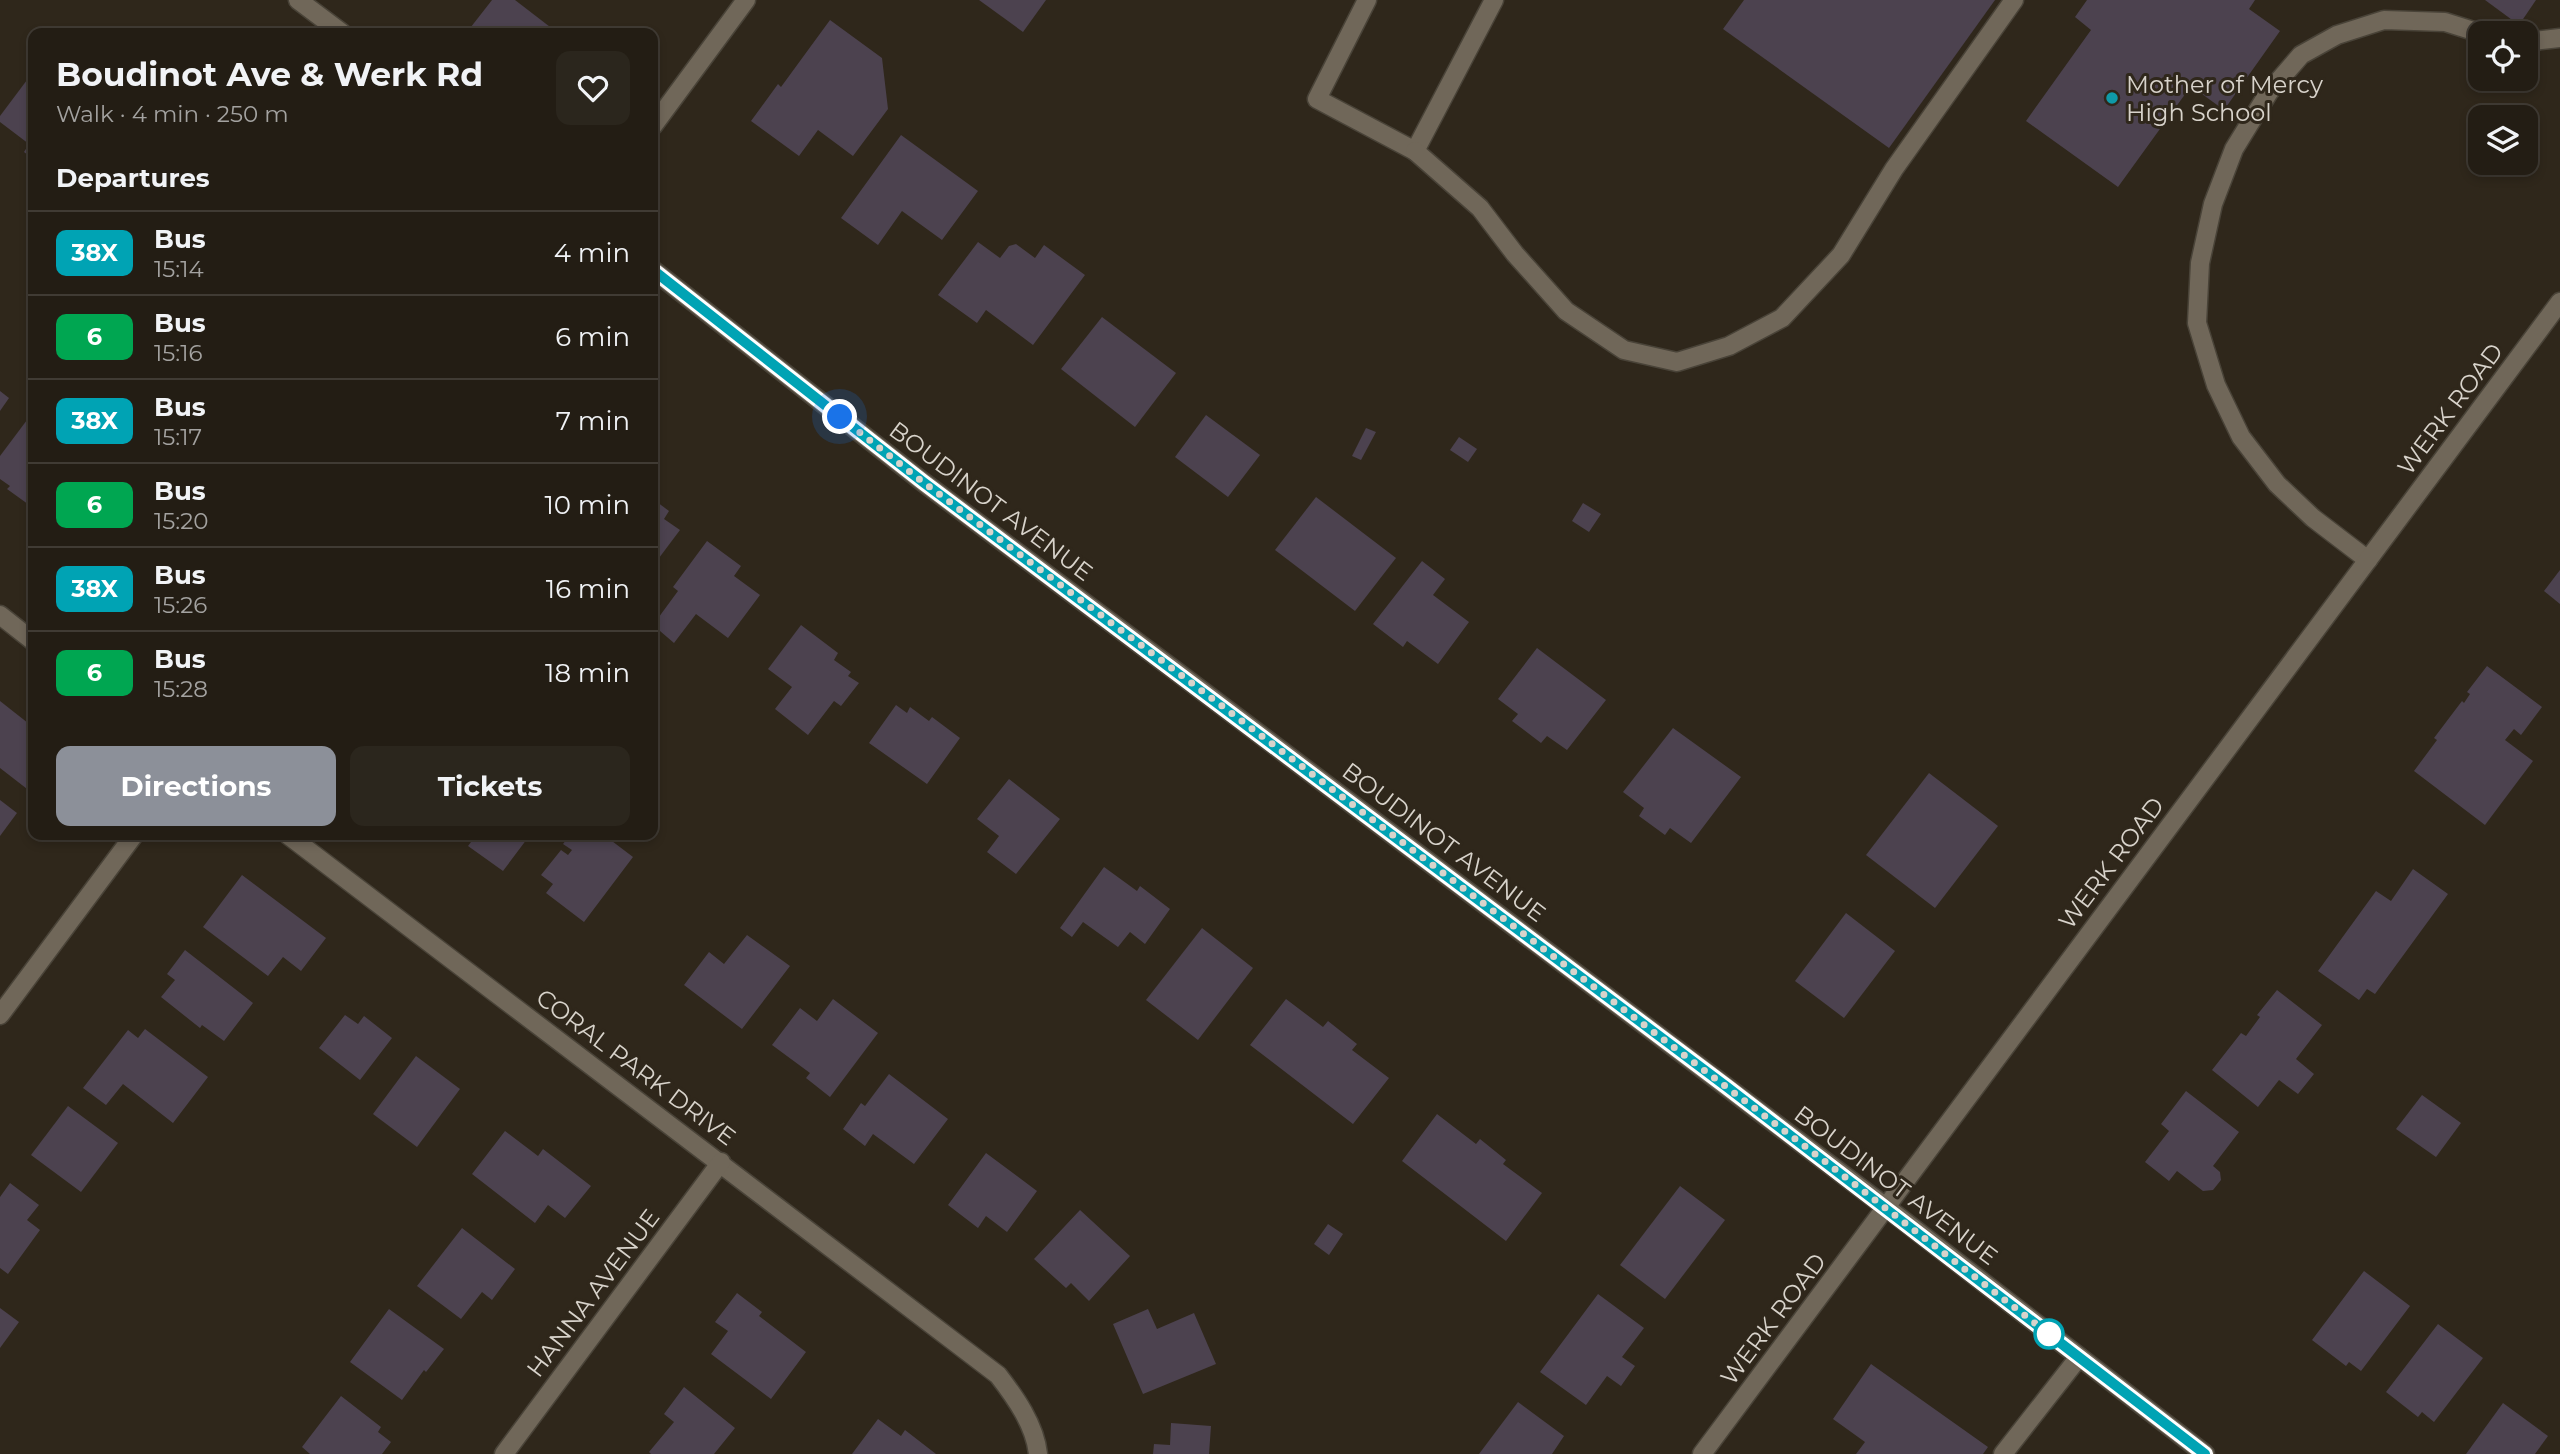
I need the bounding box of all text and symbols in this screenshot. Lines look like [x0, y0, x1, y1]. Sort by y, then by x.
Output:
map controls [2468, 21, 2538, 175]
button: locate [2468, 21, 2538, 91]
button: heart [556, 51, 630, 125]
text: Boudinot Ave & Werk Rd [56, 54, 483, 94]
place label: Mother of Mercy High School [2126, 70, 2323, 127]
marker: Mother of Mercy High School [2104, 90, 2120, 106]
text: Walk · 4 min · 250 m [56, 100, 289, 128]
button: layers [2468, 105, 2538, 175]
text: Departures [56, 162, 210, 194]
text: Bus [154, 223, 206, 255]
text: 4 min [554, 237, 630, 269]
text: 38X [71, 238, 118, 267]
text: 15:14 [154, 255, 204, 283]
text: Bus [154, 307, 206, 339]
text: 6 min [555, 321, 630, 353]
text: 6 [87, 322, 102, 351]
street label: WERK ROAD [2391, 337, 2509, 481]
text: 15:16 [154, 339, 203, 367]
text: Bus [154, 391, 206, 423]
your location [822, 399, 857, 434]
text: 7 min [556, 405, 630, 437]
text: 38X [71, 406, 118, 435]
street label: BOUDINOT AVENUE [884, 415, 1098, 587]
text: 15:17 [154, 423, 202, 451]
text: Bus [154, 475, 206, 507]
text: 10 min [544, 489, 630, 521]
text: 6 [87, 490, 102, 519]
text: 15:20 [154, 507, 208, 535]
text: Bus [154, 559, 206, 591]
text: 16 min [546, 573, 630, 605]
text: 38X [71, 574, 118, 603]
text: 15:26 [154, 591, 207, 619]
text: Bus [154, 643, 206, 675]
text: 18 min [545, 657, 630, 689]
text: 6 [87, 658, 102, 687]
text: 15:28 [154, 675, 208, 703]
button: Directions [56, 746, 336, 826]
button: Tickets [350, 746, 630, 826]
street label: BOUDINOT AVENUE [1337, 756, 1551, 928]
street label: WERK ROAD [2052, 791, 2170, 935]
street label: CORAL PARK DRIVE [531, 983, 741, 1151]
street label: BOUDINOT AVENUE [1789, 1099, 2003, 1271]
street label: HANNA AVENUE [520, 1203, 666, 1383]
street label: WERK ROAD [1714, 1247, 1832, 1391]
unlabelled marker [2034, 1319, 2064, 1349]

